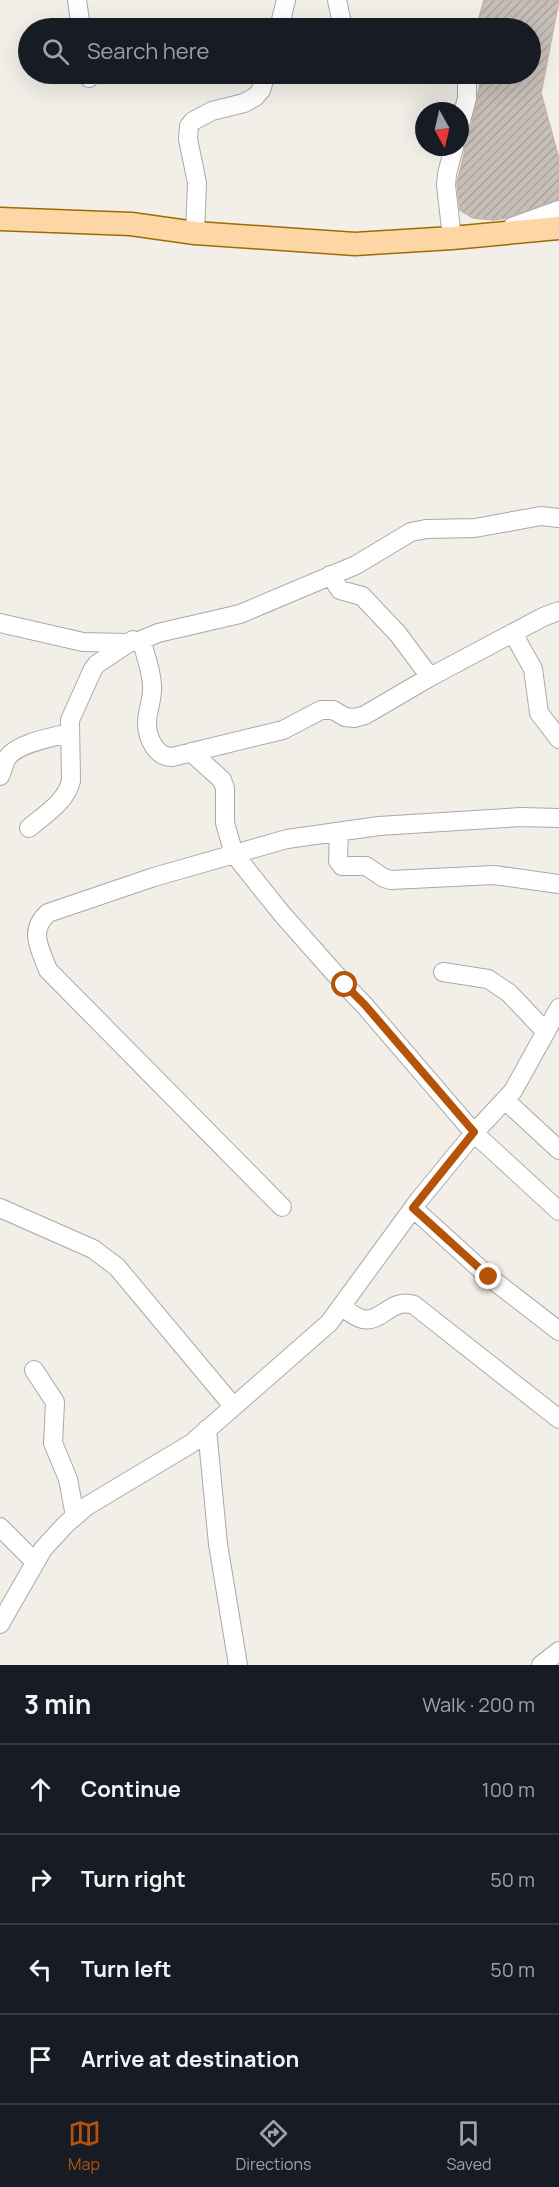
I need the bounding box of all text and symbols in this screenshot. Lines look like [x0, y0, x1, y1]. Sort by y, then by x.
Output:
search box [18, 18, 541, 84]
icon: search [39, 35, 72, 68]
text: Search here [87, 36, 209, 66]
north arrow [415, 102, 469, 156]
route start [331, 971, 357, 997]
route end [475, 1263, 501, 1289]
text: 3 min [24, 1686, 91, 1722]
text: Walk · 200 m [422, 1691, 535, 1718]
icon: ahead [24, 1773, 57, 1806]
text: Continue [81, 1774, 181, 1804]
text: 100 m [482, 1776, 535, 1803]
icon: right [24, 1863, 57, 1896]
text: Turn right [81, 1864, 186, 1894]
text: 50 m [490, 1866, 535, 1893]
icon: left [24, 1953, 57, 1986]
text: Turn left [81, 1954, 171, 1984]
text: 50 m [490, 1956, 535, 1983]
icon: arrive [24, 2043, 57, 2076]
text: Arrive at destination [81, 2044, 299, 2074]
tab: Map [68, 2117, 101, 2175]
tab: Directions [236, 2117, 311, 2175]
tab: Saved [446, 2117, 491, 2175]

